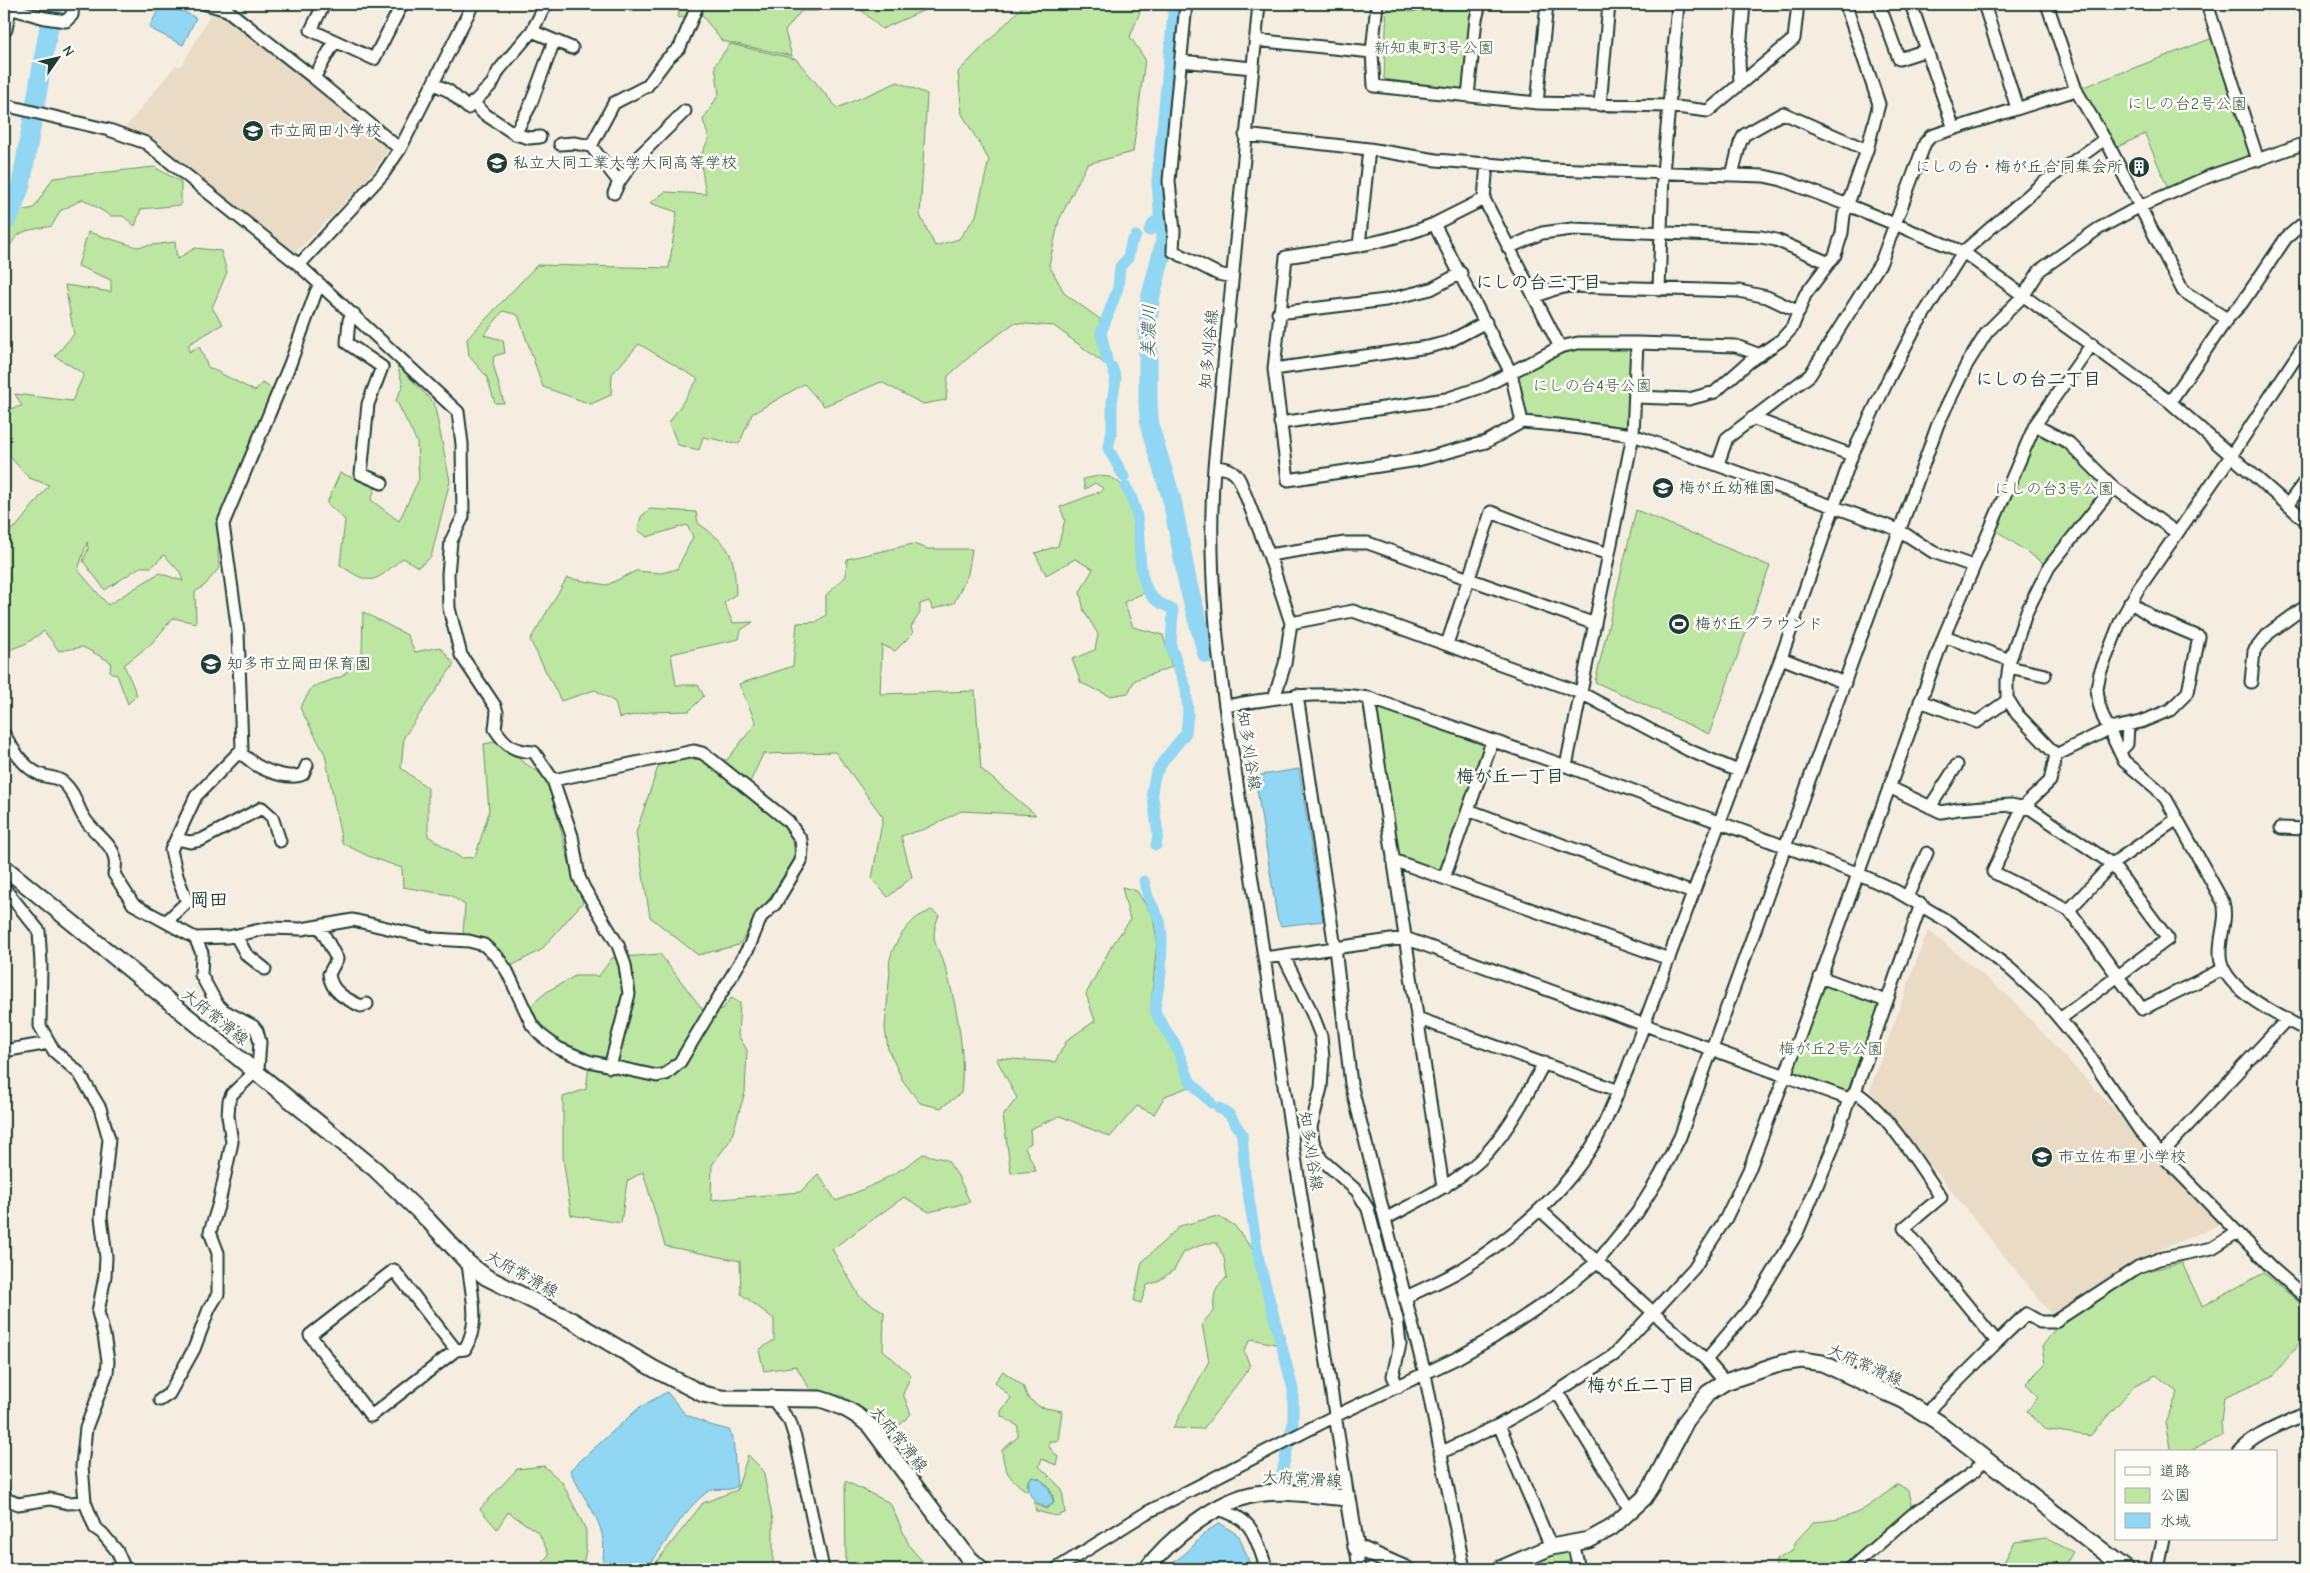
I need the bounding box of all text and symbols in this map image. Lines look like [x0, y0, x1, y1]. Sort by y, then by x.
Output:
north arrow [32, 32, 82, 82]
park label: 新知東町3号公園 [1374, 39, 1494, 57]
text: N [59, 42, 78, 60]
park label: にしの台2号公園 [2127, 95, 2247, 113]
school or university icon: 市立岡田小学校 [241, 119, 265, 143]
place label: 市立岡田小学校 [269, 122, 381, 140]
school or university icon: 私立大同工業大学大同高等学校 [485, 151, 509, 175]
place label: 私立大同工業大学大同高等学校 [513, 154, 737, 172]
building icon: にしの台・梅が丘合同集会所 [2127, 155, 2151, 179]
place label: にしの台・梅が丘合同集会所 [1915, 158, 2123, 176]
district label: にしの台三丁目 [1475, 272, 1601, 293]
water label: 美濃川 [1138, 304, 1160, 358]
street label: 知多刈谷線 [1197, 308, 1221, 390]
district label: にしの台二丁目 [1975, 369, 2101, 390]
park label: にしの台4号公園 [1532, 377, 1652, 395]
school or university icon: 梅が丘幼稚園 [1651, 476, 1675, 500]
place label: 梅が丘幼稚園 [1679, 479, 1775, 497]
park label: にしの台3号公園 [1994, 480, 2114, 498]
sports icon: 梅が丘グラウンド [1667, 612, 1691, 636]
place label: 梅が丘グラウンド [1695, 615, 1823, 633]
school or university icon: 知多市立岡田保育園 [199, 652, 223, 676]
place label: 知多市立岡田保育園 [227, 655, 371, 673]
street label: 知多刈谷線 [1234, 710, 1264, 792]
district label: 梅が丘一丁目 [1456, 766, 1564, 787]
district label: 岡田 [190, 889, 228, 911]
street label: 大府常滑線 [178, 985, 252, 1049]
park label: 梅が丘2号公園 [1779, 1040, 1883, 1058]
street label: 知多刈谷線 [1296, 1110, 1326, 1192]
school or university icon: 市立佐布里小学校 [2030, 1145, 2054, 1169]
place label: 市立佐布里小学校 [2058, 1148, 2186, 1166]
street label: 大府常滑線 [483, 1247, 561, 1301]
street label: 大府常滑線 [1825, 1341, 1905, 1389]
district label: 梅が丘二丁目 [1587, 1375, 1695, 1396]
street label: 大府常滑線 [867, 1402, 931, 1476]
legend [2115, 1450, 2278, 1540]
text: 道路 [2160, 1462, 2190, 1480]
street label: 大府常滑線 [1262, 1468, 1342, 1490]
text: 公園 [2160, 1486, 2190, 1504]
text: 水域 [2160, 1512, 2190, 1530]

